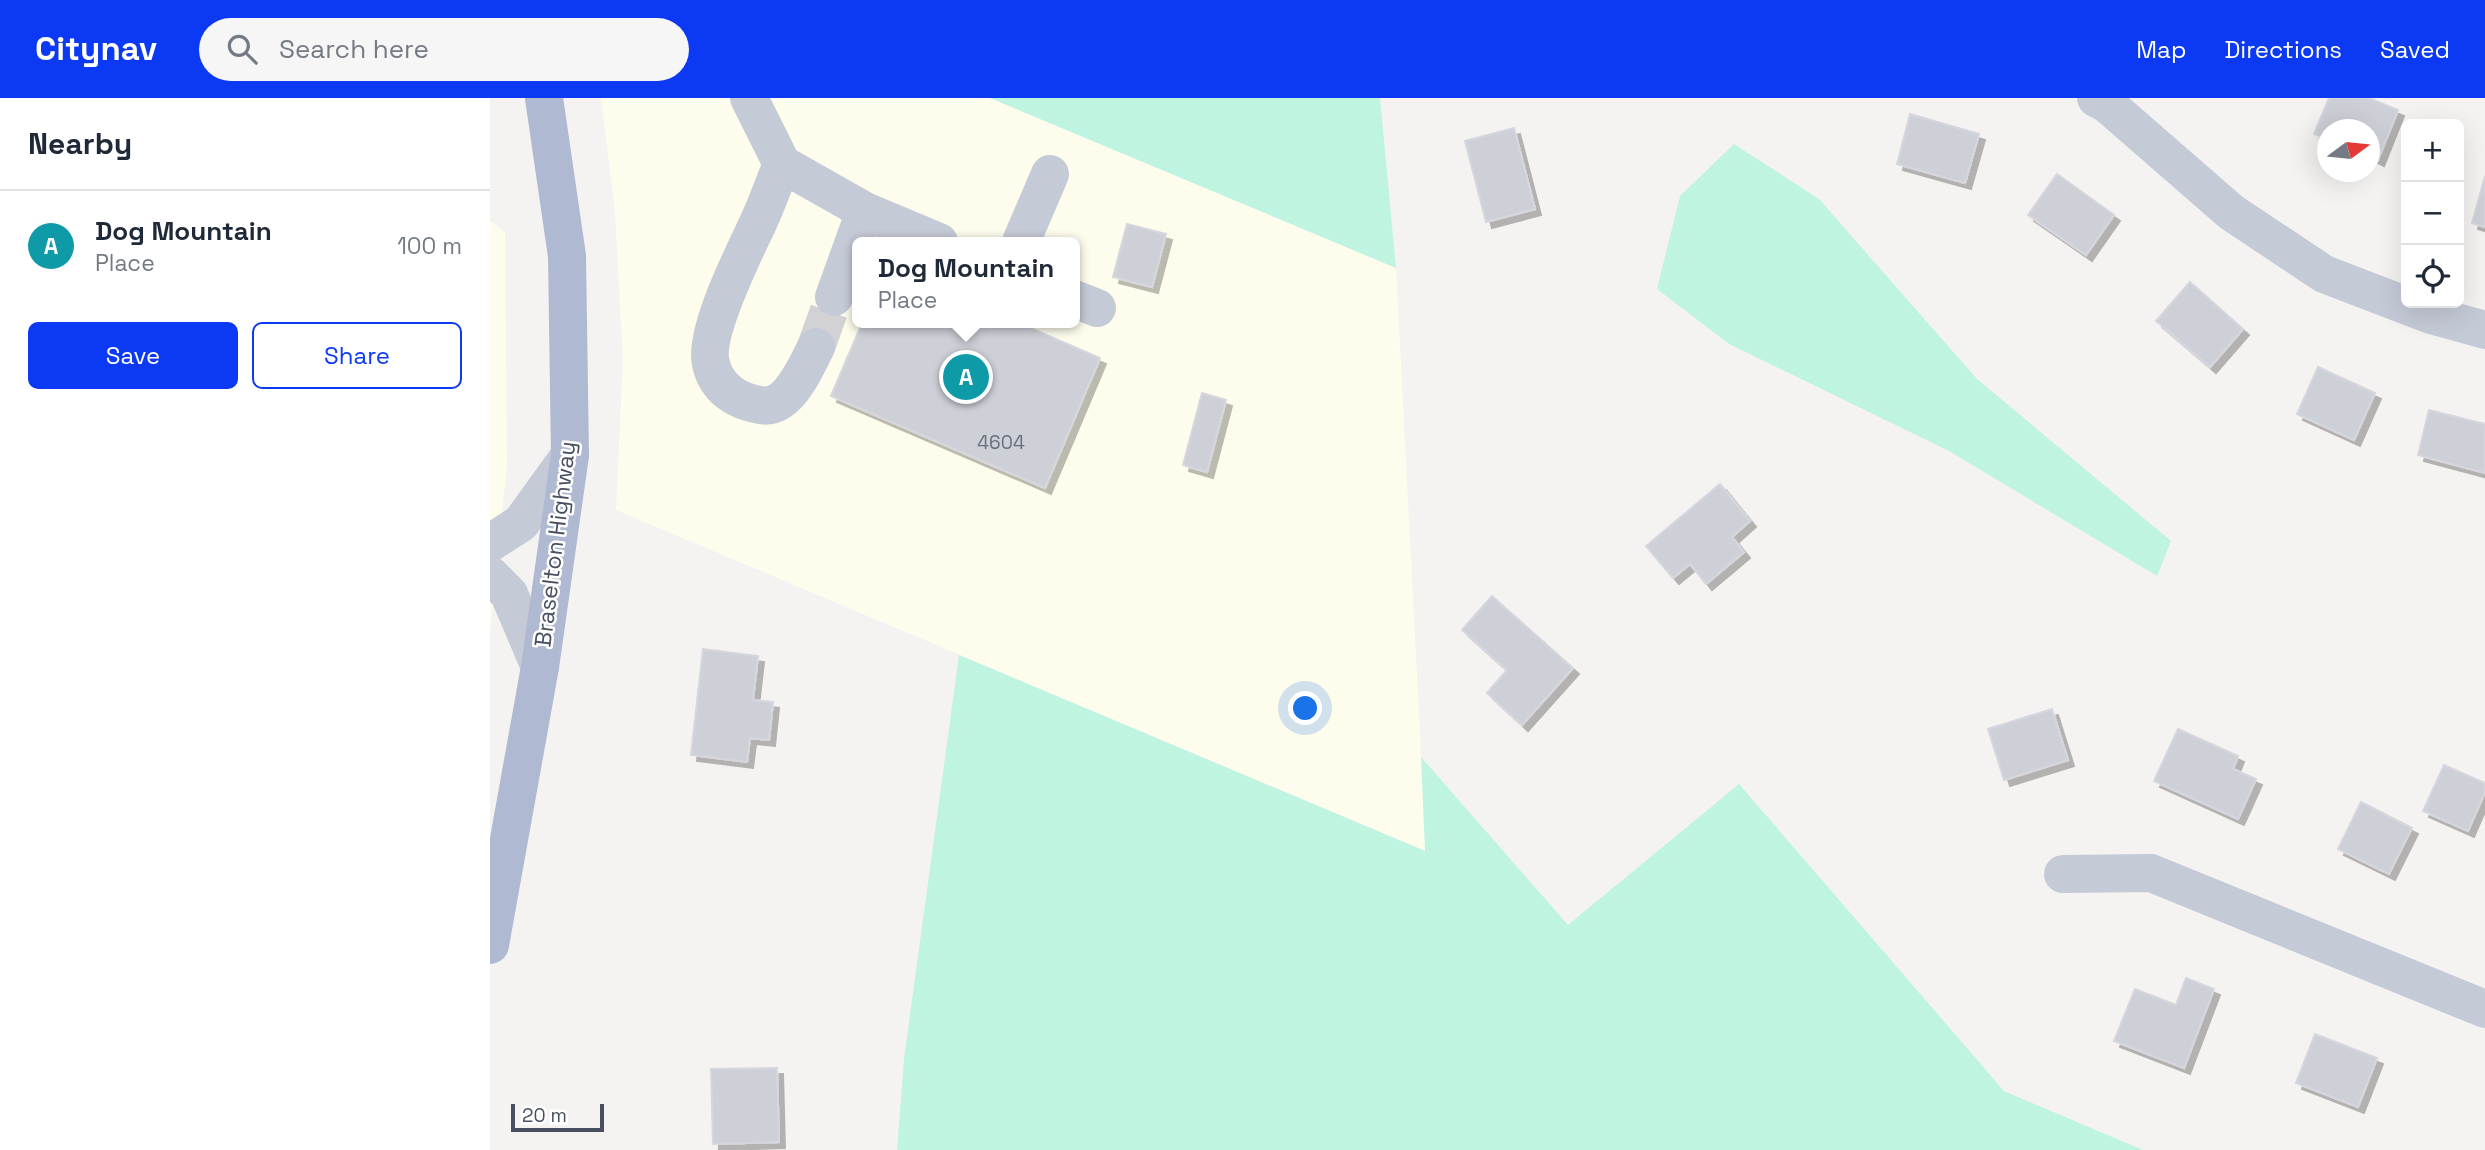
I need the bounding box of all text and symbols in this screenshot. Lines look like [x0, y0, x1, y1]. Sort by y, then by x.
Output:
search box [199, 18, 689, 81]
text: Citynav [35, 28, 157, 70]
icon: search [223, 30, 261, 68]
text: Search here [279, 32, 429, 66]
text: Map [2136, 34, 2186, 65]
text: Directions [2224, 34, 2342, 65]
text: Saved [2380, 34, 2450, 65]
north arrow [2317, 119, 2380, 182]
map controls [2401, 119, 2464, 308]
button: + [2401, 119, 2464, 182]
text: Nearby [28, 124, 132, 163]
button: − [2401, 182, 2464, 245]
text: Dog Mountain [95, 214, 272, 248]
text: A [44, 231, 58, 261]
text: 100 m [397, 231, 462, 261]
popup [852, 237, 1080, 328]
button: locate [2401, 245, 2464, 308]
text: Place [95, 248, 155, 278]
text: Dog Mountain [878, 251, 1054, 285]
text: Place [878, 285, 937, 315]
button: Save [28, 322, 238, 389]
button: Share [252, 322, 462, 389]
pin: A [943, 351, 989, 403]
house number: 4604 [977, 430, 1025, 455]
street label: Braselton Highway [527, 439, 583, 649]
your location [1288, 691, 1322, 725]
scale bar [511, 1101, 604, 1133]
text: 20 m [522, 1103, 567, 1128]

